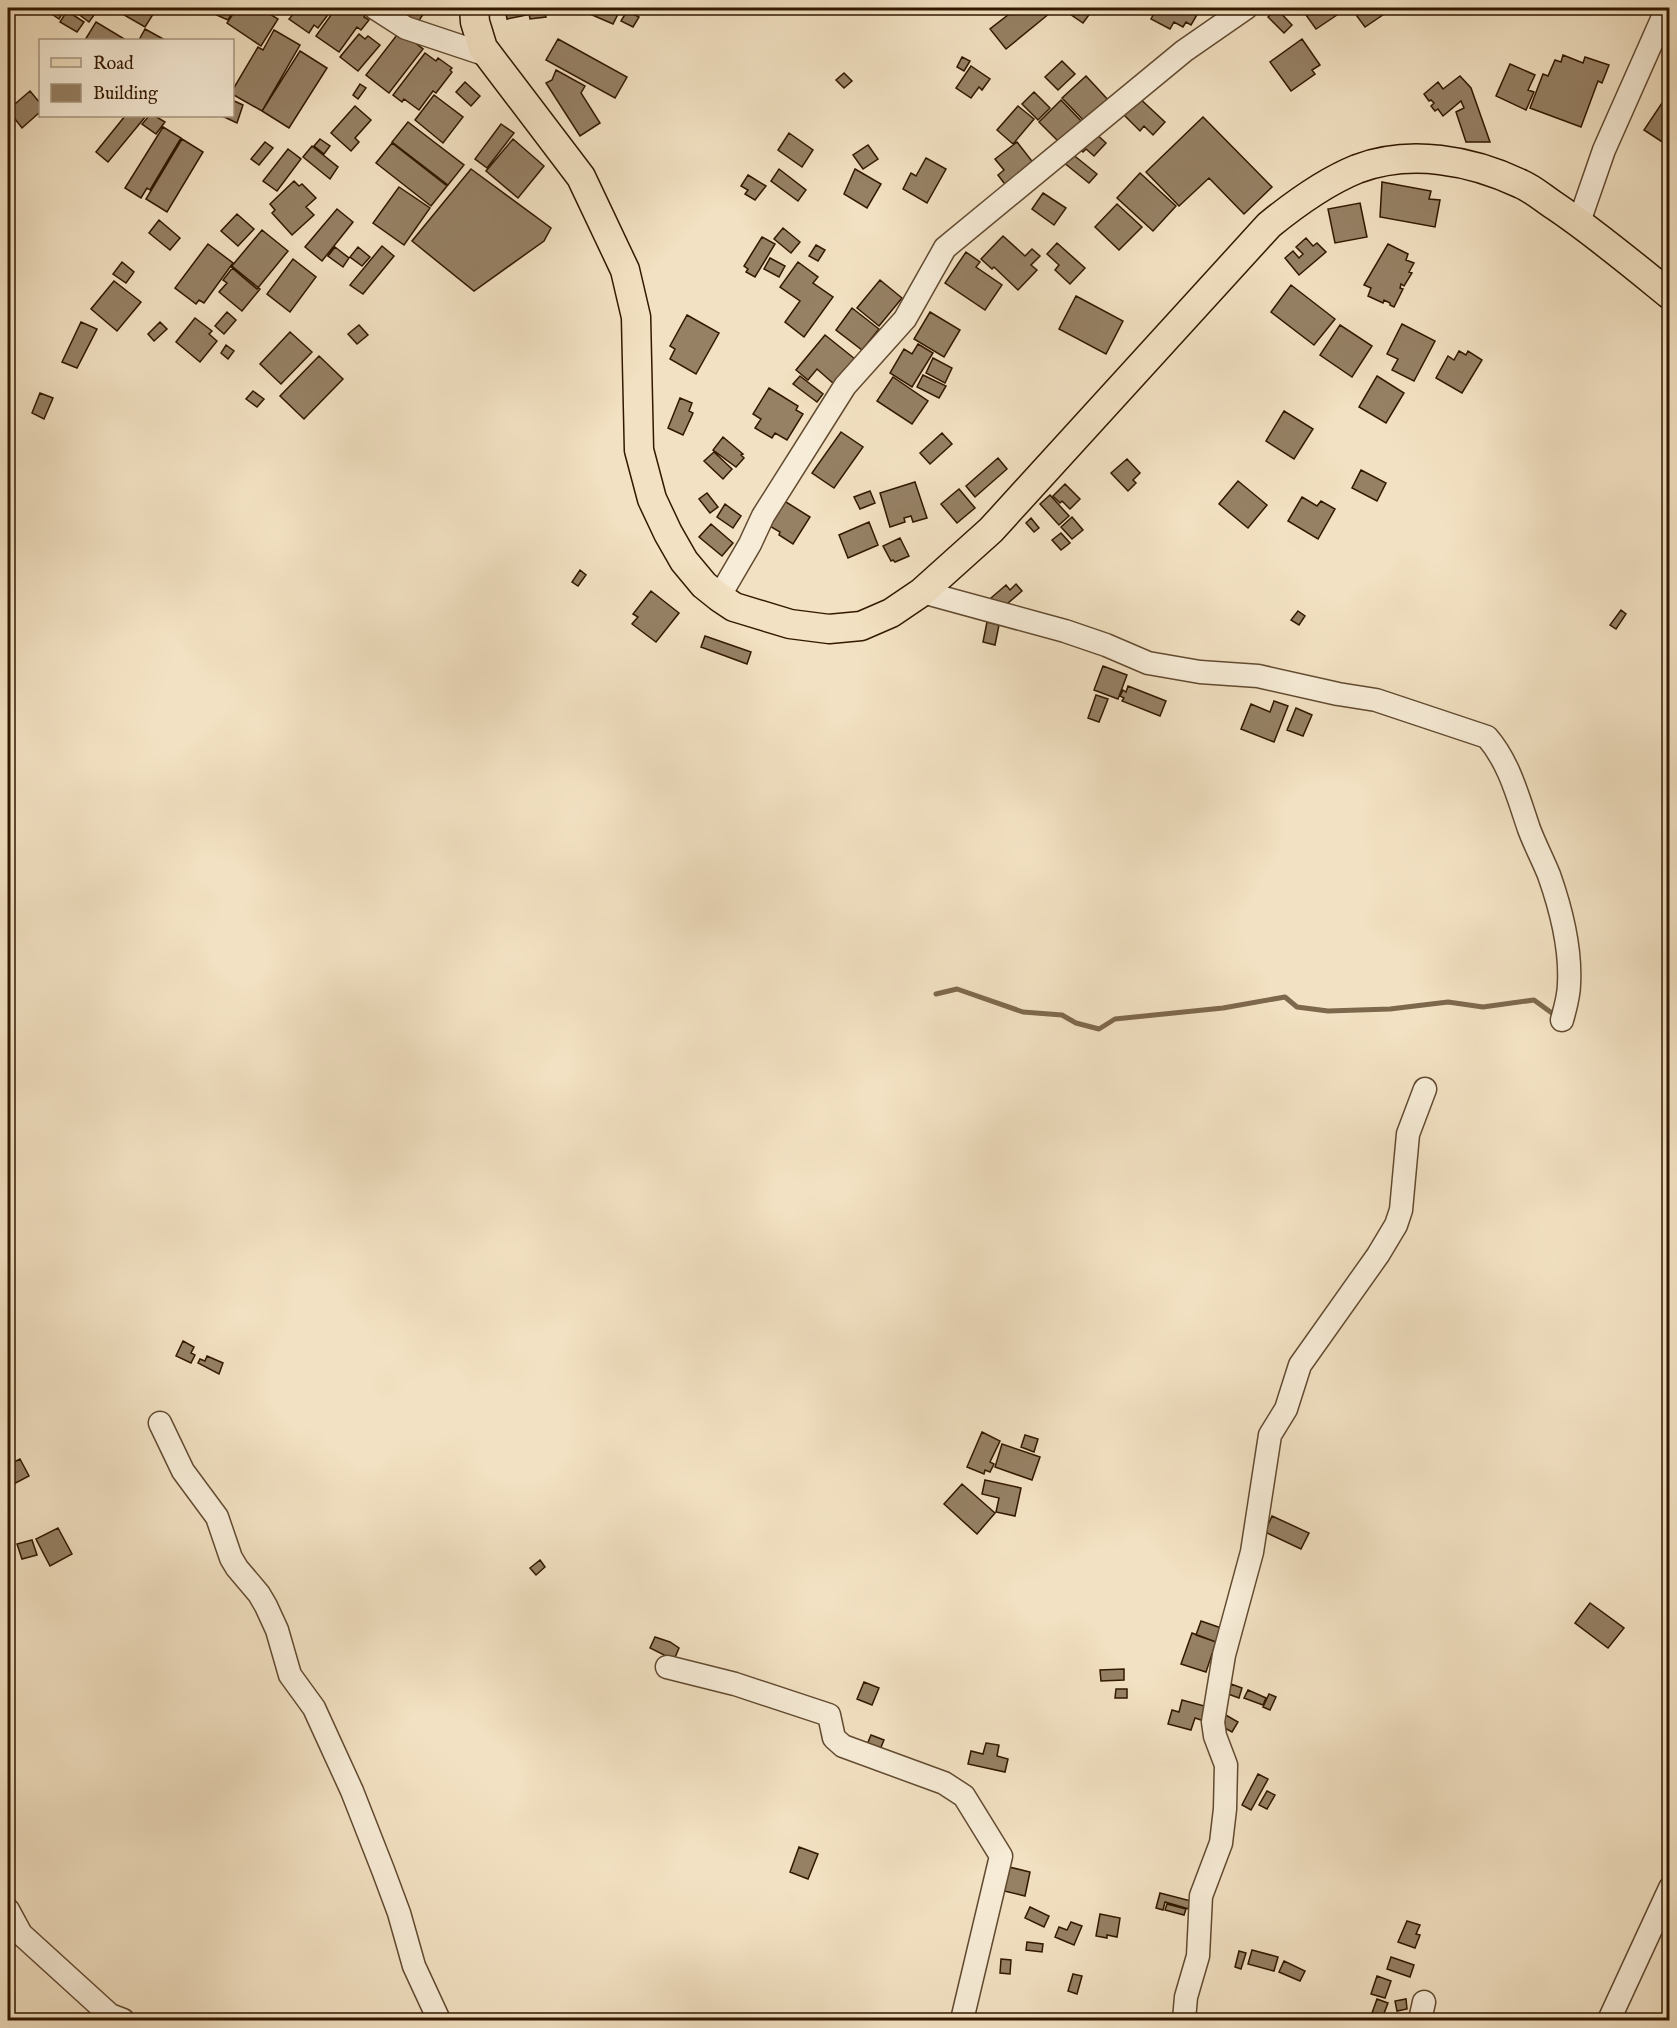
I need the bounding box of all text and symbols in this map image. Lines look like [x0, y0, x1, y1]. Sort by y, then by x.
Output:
legend [39, 39, 234, 117]
text: Road [93, 53, 134, 76]
text: Building [93, 83, 158, 106]

